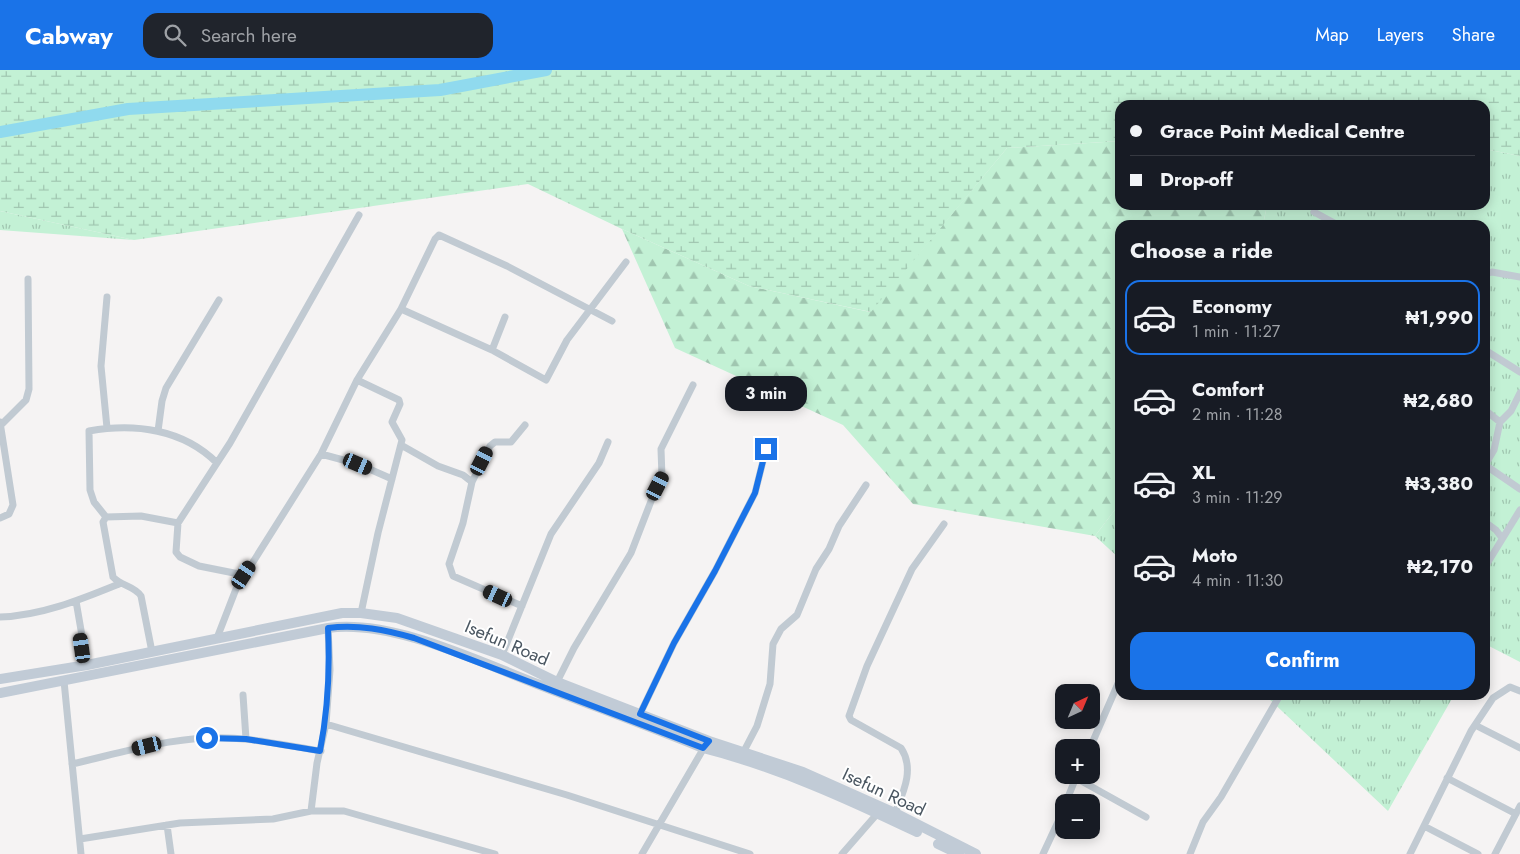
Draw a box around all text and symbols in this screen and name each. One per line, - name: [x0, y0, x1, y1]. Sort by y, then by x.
- search box: [143, 13, 493, 58]
- text: Cabway: [25, 18, 113, 53]
- icon: search: [161, 21, 189, 49]
- text: Search here: [201, 22, 297, 49]
- text: Map: [1315, 22, 1349, 48]
- text: Layers: [1377, 22, 1424, 48]
- text: Share: [1452, 22, 1495, 48]
- text: Grace Point Medical Centre: [1160, 118, 1405, 145]
- text: Drop-off: [1160, 166, 1233, 193]
- text: Choose a ride: [1130, 234, 1273, 266]
- text: Economy: [1192, 293, 1272, 320]
- icon: car: [1132, 295, 1177, 340]
- text: ₦1,990: [1405, 304, 1473, 331]
- text: 1 min · 11:27: [1192, 320, 1280, 343]
- callout: 3 min: [725, 376, 807, 412]
- text: Comfort: [1192, 376, 1264, 403]
- icon: car: [1132, 378, 1177, 423]
- text: 3 min: [745, 382, 787, 405]
- text: ₦2,680: [1403, 387, 1473, 414]
- text: 2 min · 11:28: [1192, 403, 1282, 426]
- route end: [755, 438, 777, 460]
- car: [468, 444, 495, 478]
- car: [341, 451, 374, 477]
- text: XL: [1192, 459, 1215, 486]
- icon: car: [1132, 461, 1177, 506]
- car: [644, 469, 671, 503]
- text: ₦3,380: [1405, 470, 1473, 497]
- text: 3 min · 11:29: [1192, 486, 1283, 509]
- text: Moto: [1192, 542, 1237, 569]
- icon: car: [1132, 544, 1177, 589]
- text: ₦2,170: [1407, 553, 1473, 580]
- car: [229, 558, 258, 592]
- text: 4 min · 11:30: [1192, 569, 1283, 592]
- car: [481, 583, 514, 609]
- street label: Isefun Road: [461, 614, 553, 672]
- car: [72, 632, 91, 664]
- button: Confirm: [1130, 632, 1475, 690]
- north arrow: [1055, 684, 1100, 729]
- map controls: [1055, 684, 1100, 839]
- route start: [196, 727, 218, 749]
- car: [130, 735, 163, 757]
- button: +: [1055, 739, 1100, 784]
- street label: Isefun Road: [838, 761, 930, 823]
- button: −: [1055, 794, 1100, 839]

